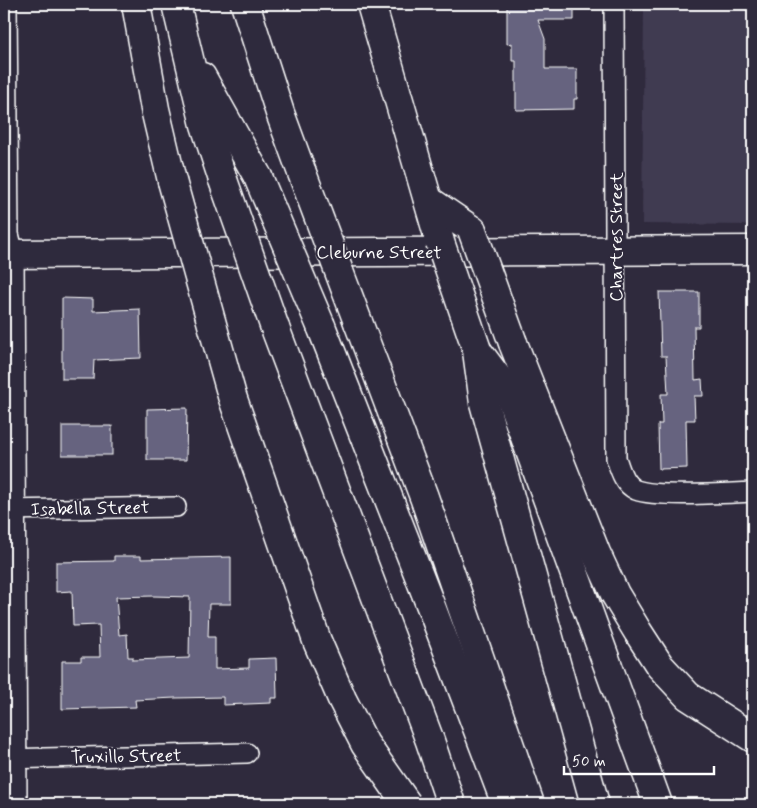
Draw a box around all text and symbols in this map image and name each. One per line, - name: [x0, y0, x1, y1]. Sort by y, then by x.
- street label: Chartres Street: [605, 172, 629, 302]
- street label: Cleburne Street: [316, 241, 442, 265]
- street label: Isabella Street: [31, 496, 150, 522]
- scale bar: [564, 743, 714, 775]
- street label: Truxillo Street: [70, 744, 182, 770]
- text: 50 m: [572, 752, 606, 772]

